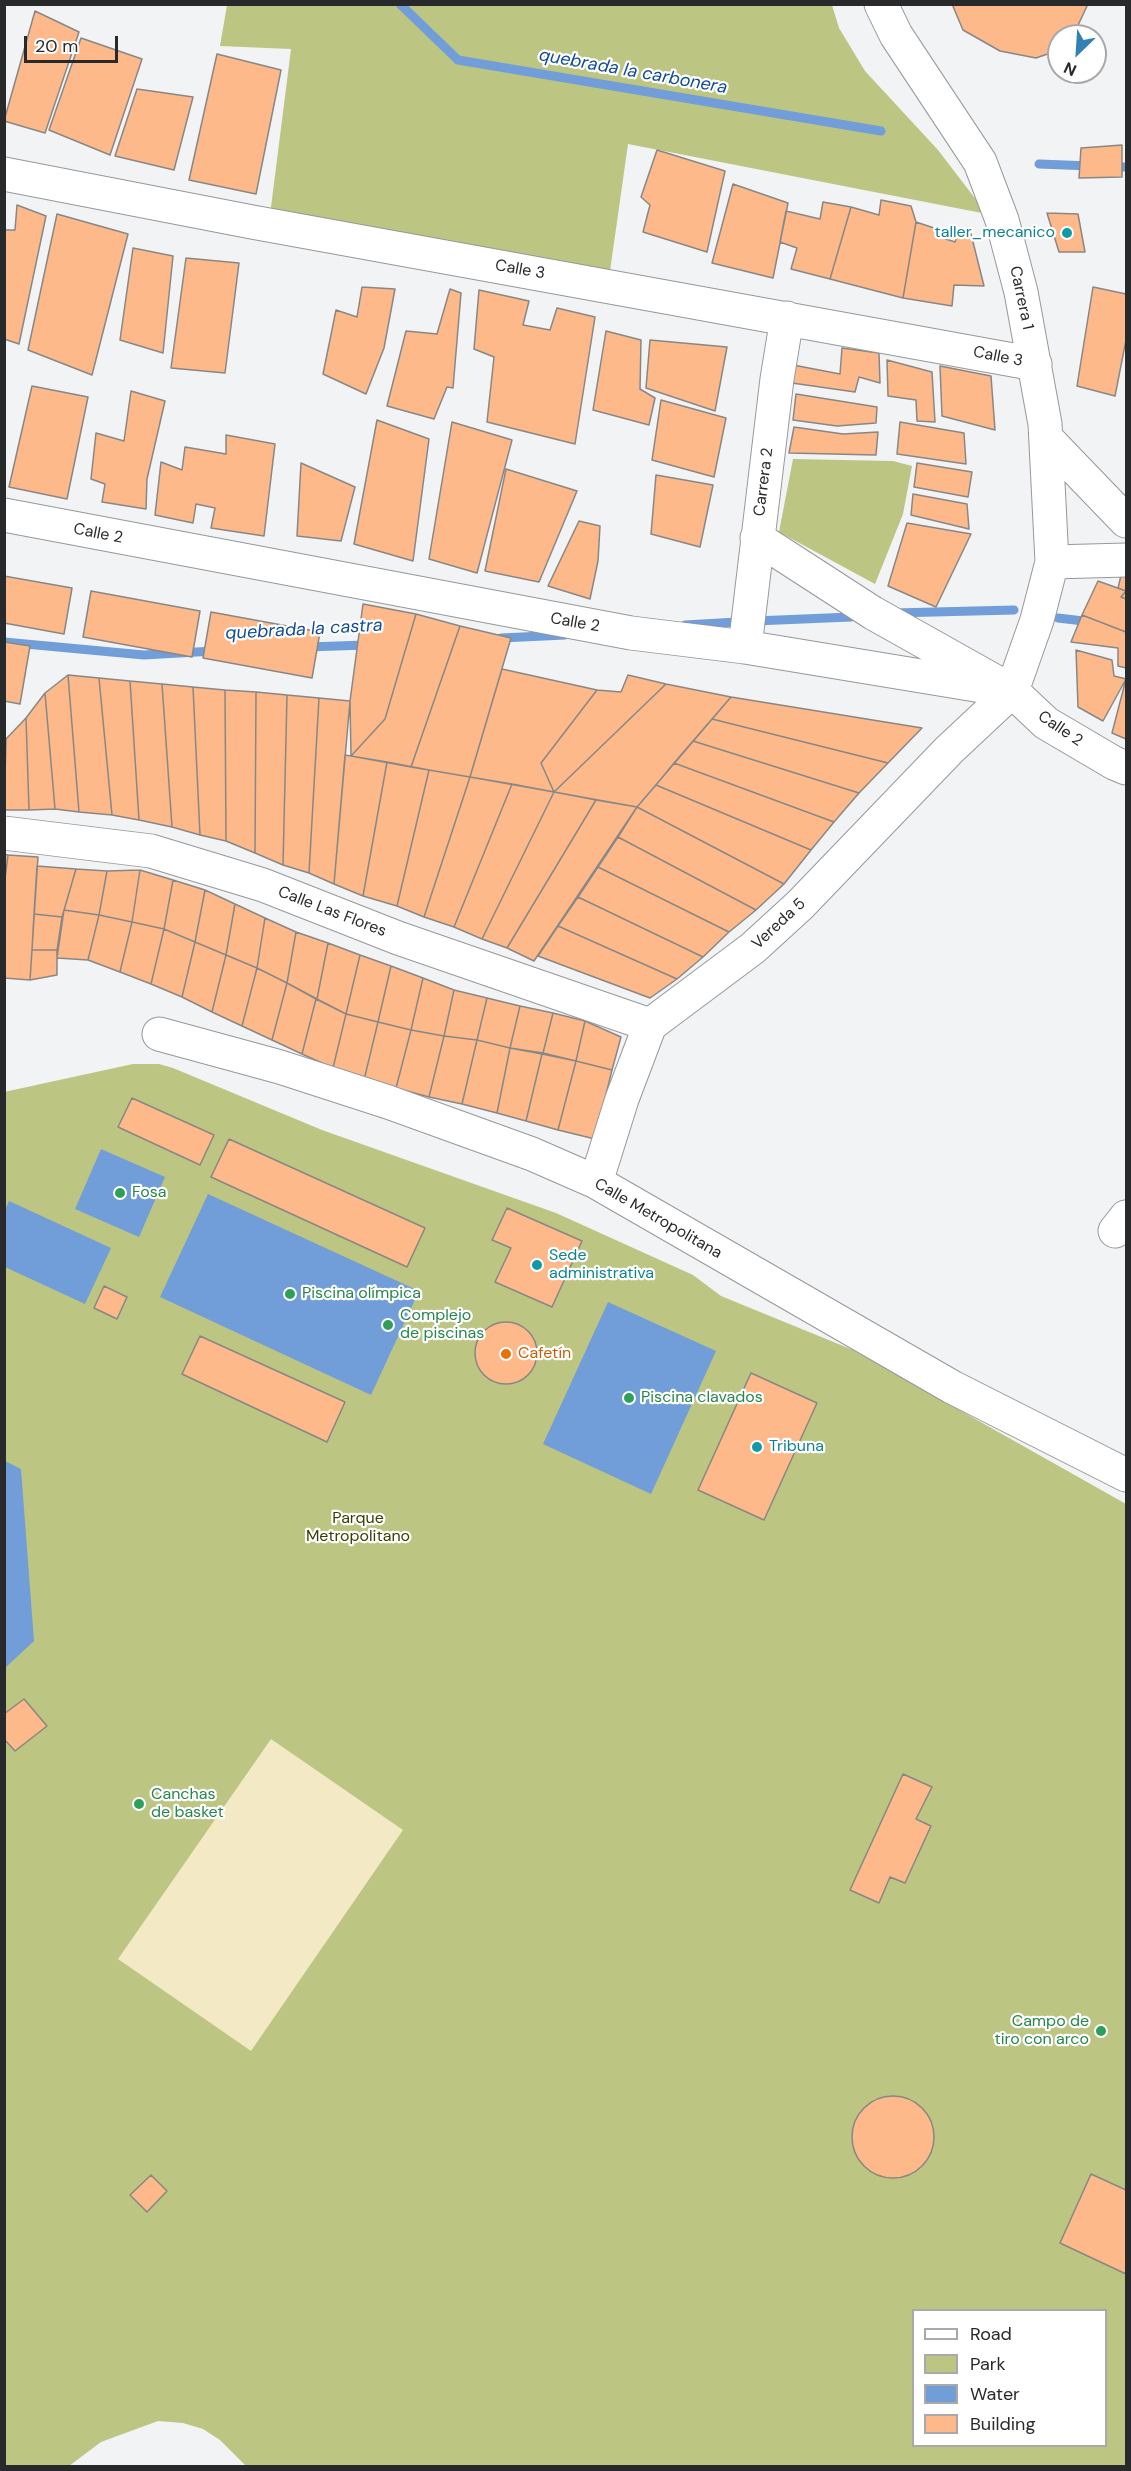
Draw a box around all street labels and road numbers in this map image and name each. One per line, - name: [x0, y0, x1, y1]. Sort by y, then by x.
- street label: Calle 3: [494, 256, 546, 284]
- street label: Carrera 1: [1005, 264, 1037, 332]
- street label: Calle 3: [972, 343, 1024, 371]
- street label: Carrera 2: [750, 447, 778, 517]
- street label: Calle 2: [72, 520, 124, 548]
- street label: Calle 2: [549, 609, 601, 637]
- street label: Calle 2: [1034, 707, 1086, 751]
- street label: Calle Las Flores: [275, 883, 389, 941]
- street label: Vereda 5: [748, 894, 810, 954]
- street label: Calle Metropolitana: [591, 1175, 725, 1263]

